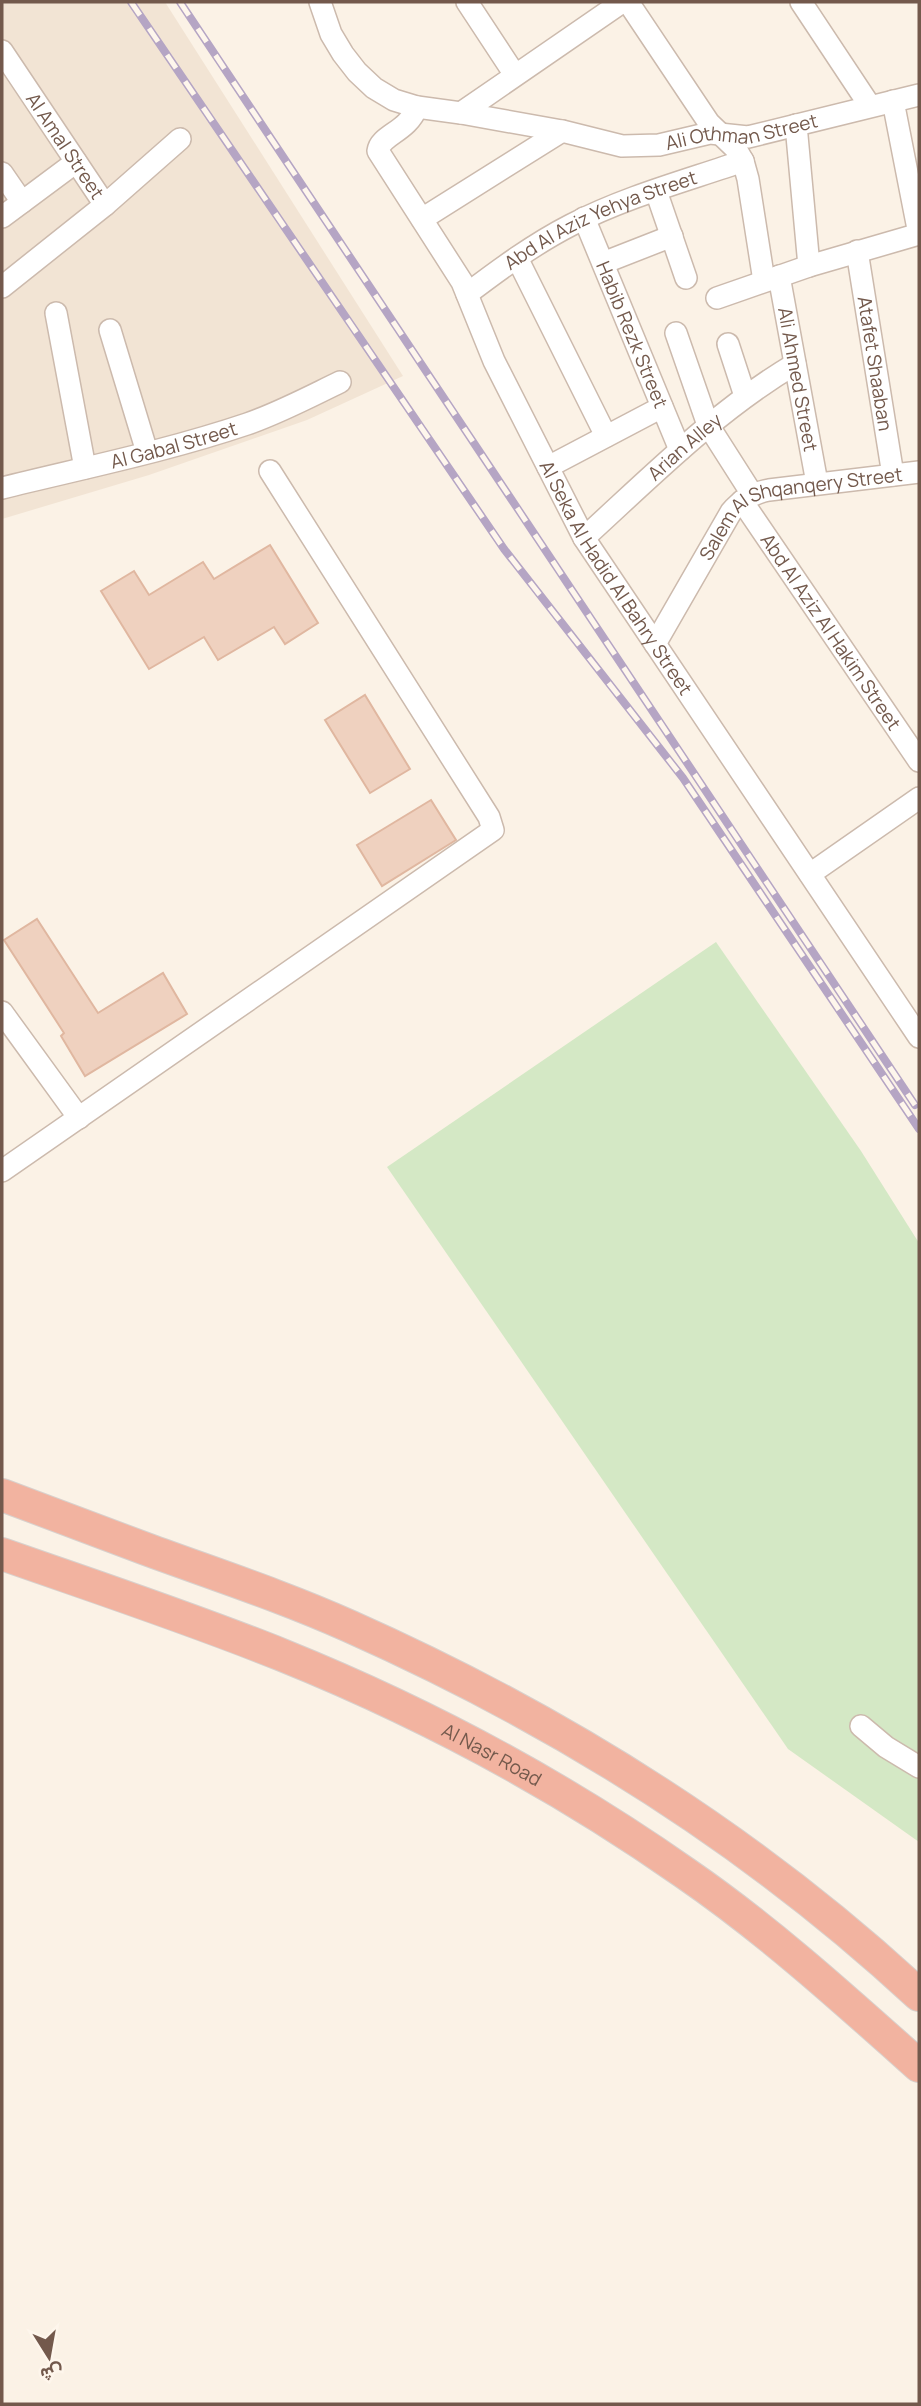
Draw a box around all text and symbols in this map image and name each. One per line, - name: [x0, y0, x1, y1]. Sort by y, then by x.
- street label: Al Amal Street: [20, 87, 110, 204]
- street label: Ali Othman Street: [663, 107, 820, 156]
- street label: Abd Al Aziz Yehya Street: [499, 164, 700, 276]
- street label: Habib Rezk Street: [590, 257, 674, 412]
- street label: Atafet Shaaban: [851, 294, 899, 433]
- street label: Ali Ahmed Street: [772, 305, 824, 454]
- street label: Arian Alley: [642, 407, 727, 486]
- street label: Al Gabal Street: [108, 415, 240, 475]
- street label: Al Seka Al Hadid Al Bahry Street: [534, 456, 699, 700]
- street label: Salem Al Shqanqery Street: [693, 461, 904, 565]
- street label: Abd Al Aziz Al Hakim Street: [755, 528, 907, 735]
- street label: Al Nasr Road: [438, 1717, 546, 1792]
- north arrow: [14, 2322, 84, 2392]
- text: ش: [38, 2359, 66, 2389]

